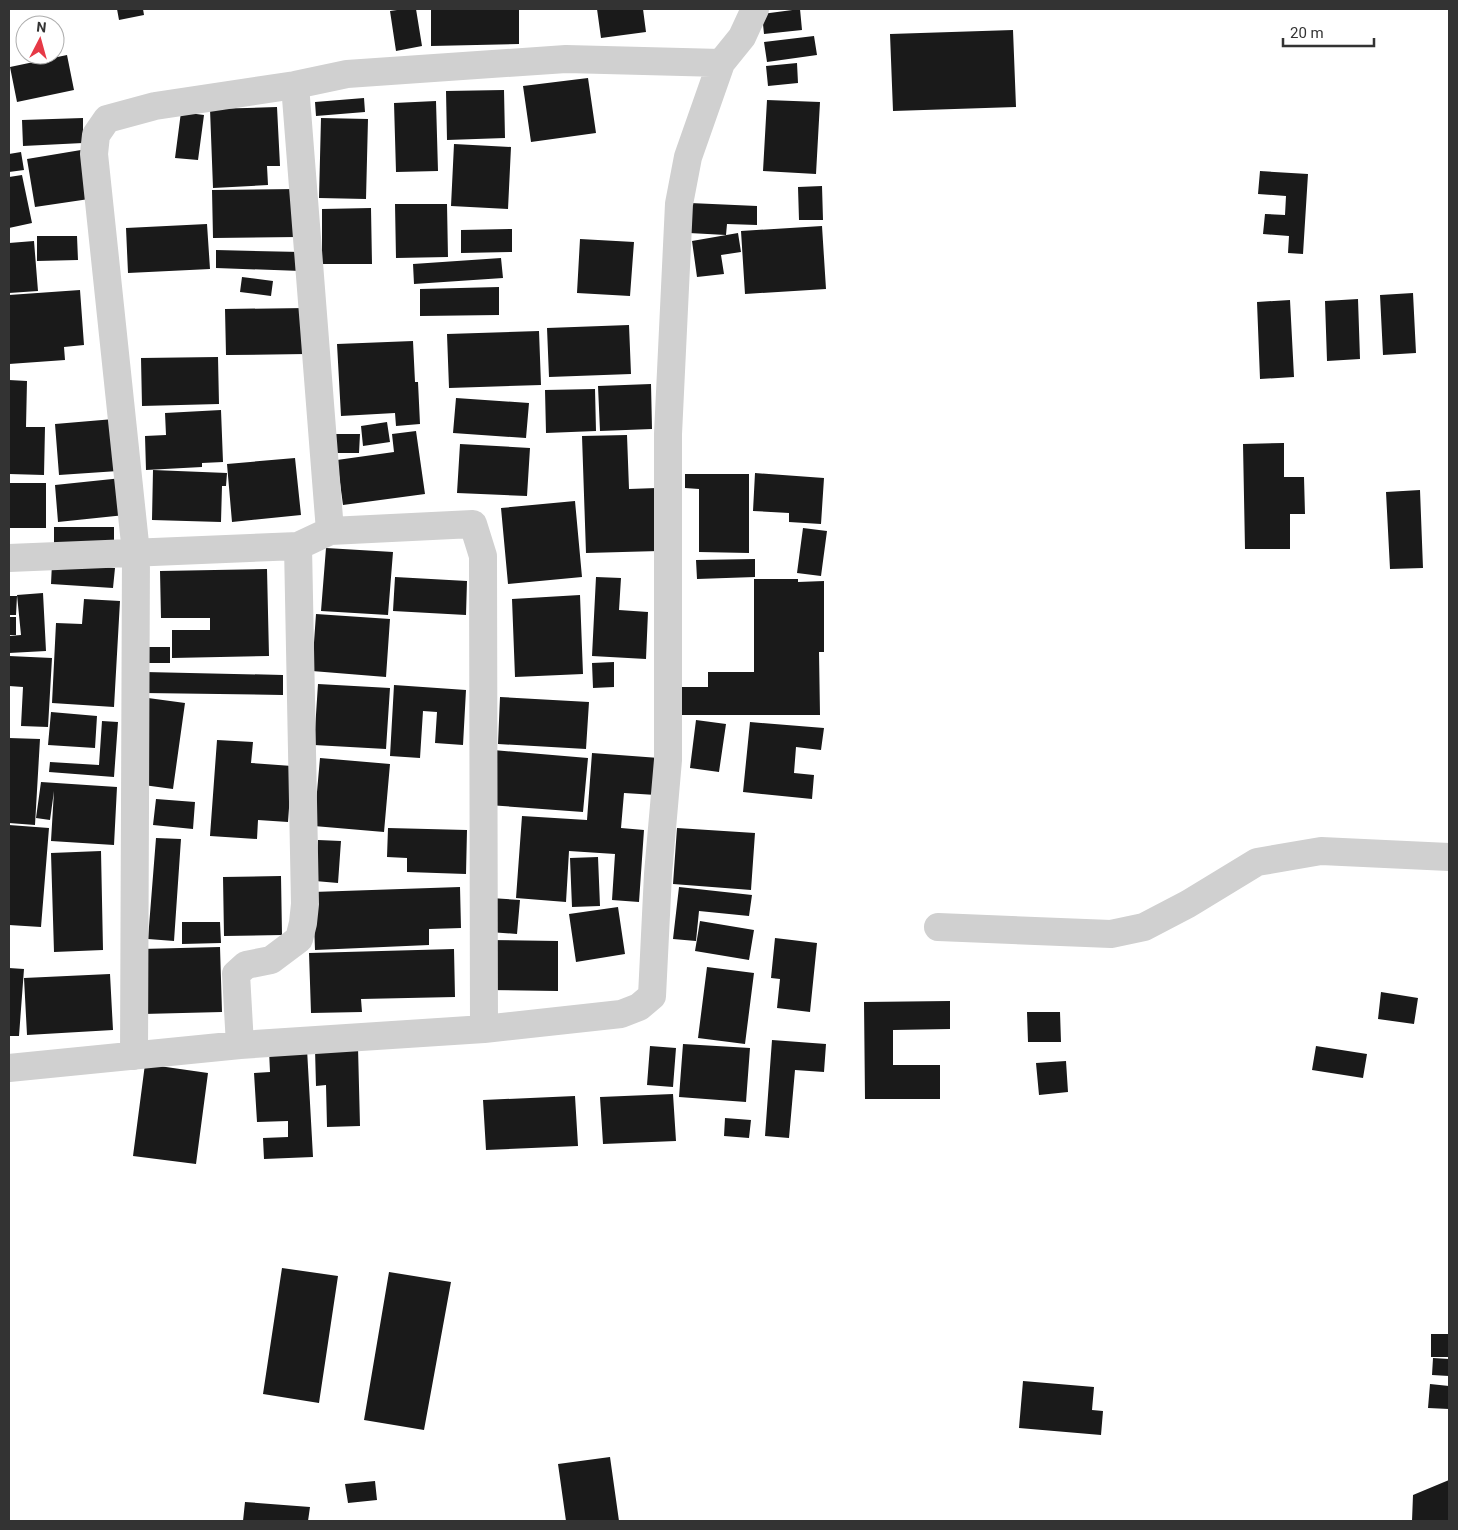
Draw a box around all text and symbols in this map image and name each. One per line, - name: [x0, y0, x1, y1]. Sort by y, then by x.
- north arrow: [15, 15, 65, 65]
- scale bar: [1283, 15, 1374, 47]
- text: N: [36, 19, 47, 36]
- text: 20 m: [1290, 24, 1324, 42]

